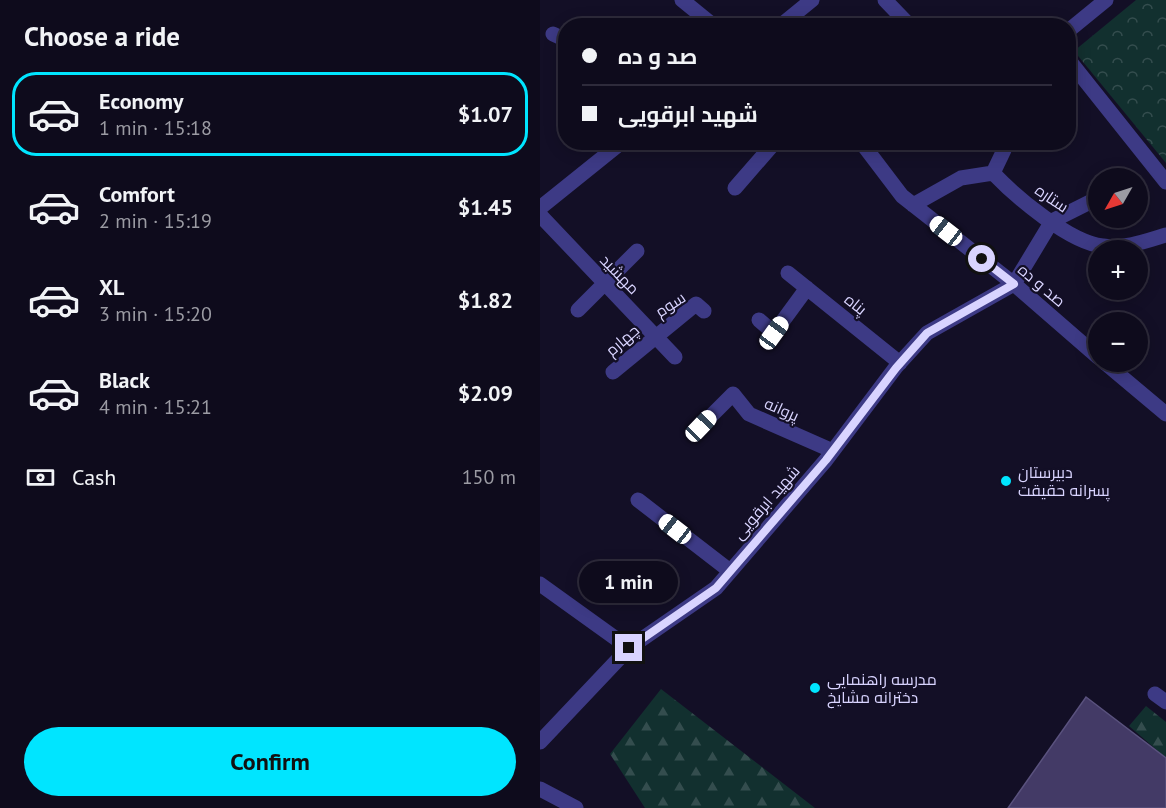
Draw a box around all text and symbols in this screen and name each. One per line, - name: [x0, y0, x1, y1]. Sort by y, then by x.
- text: Choose a ride: [24, 19, 180, 53]
- text: صد و ده: [618, 42, 697, 70]
- icon: car: [27, 87, 81, 141]
- text: Economy: [99, 87, 183, 115]
- text: $1.07: [458, 100, 513, 128]
- text: شهید ابرقویی: [618, 100, 758, 128]
- text: 1 min · 15:18: [99, 115, 212, 141]
- north arrow: [1088, 168, 1148, 228]
- map controls: [1088, 168, 1148, 372]
- icon: car: [27, 180, 81, 234]
- text: Comfort: [99, 180, 175, 208]
- street label: ستاره: [1031, 180, 1073, 216]
- text: $1.45: [458, 193, 513, 221]
- text: 2 min · 15:19: [99, 208, 212, 234]
- car: [926, 213, 966, 249]
- button: +: [1088, 240, 1148, 300]
- route start: [968, 245, 995, 272]
- street label: مهشید: [595, 250, 644, 299]
- street label: صد و ده: [1014, 259, 1070, 311]
- icon: car: [27, 273, 81, 327]
- text: XL: [99, 273, 124, 301]
- text: $1.82: [458, 286, 513, 314]
- street label: سوم: [651, 287, 690, 323]
- street label: پناه: [839, 289, 872, 321]
- text: 3 min · 15:20: [99, 301, 212, 327]
- button: −: [1088, 312, 1148, 372]
- car: [756, 313, 792, 353]
- street label: چهارم: [601, 320, 644, 362]
- icon: car: [27, 366, 81, 420]
- text: Black: [99, 366, 150, 394]
- text: $2.09: [458, 379, 513, 407]
- street label: پروانه: [761, 393, 803, 428]
- text: 4 min · 15:21: [99, 394, 212, 420]
- car: [682, 407, 720, 445]
- icon: cash: [24, 461, 57, 494]
- street label: شهید ابرقویی: [728, 461, 805, 544]
- place label: دبیرستان پسرانه حقیقت: [1018, 462, 1110, 502]
- text: Cash: [72, 463, 116, 491]
- text: 150 m: [462, 464, 516, 490]
- marker: دبیرستان پسرانه حقیقت: [999, 474, 1013, 488]
- car: [655, 511, 695, 547]
- callout: 1 min: [580, 561, 678, 603]
- text: 1 min: [604, 569, 653, 595]
- route end: [615, 634, 642, 661]
- place label: مدرسه راهنمایی دخترانه مشایخ: [827, 669, 937, 709]
- marker: مدرسه راهنمایی دخترانه مشایخ: [808, 681, 822, 695]
- button: Confirm: [24, 727, 516, 796]

